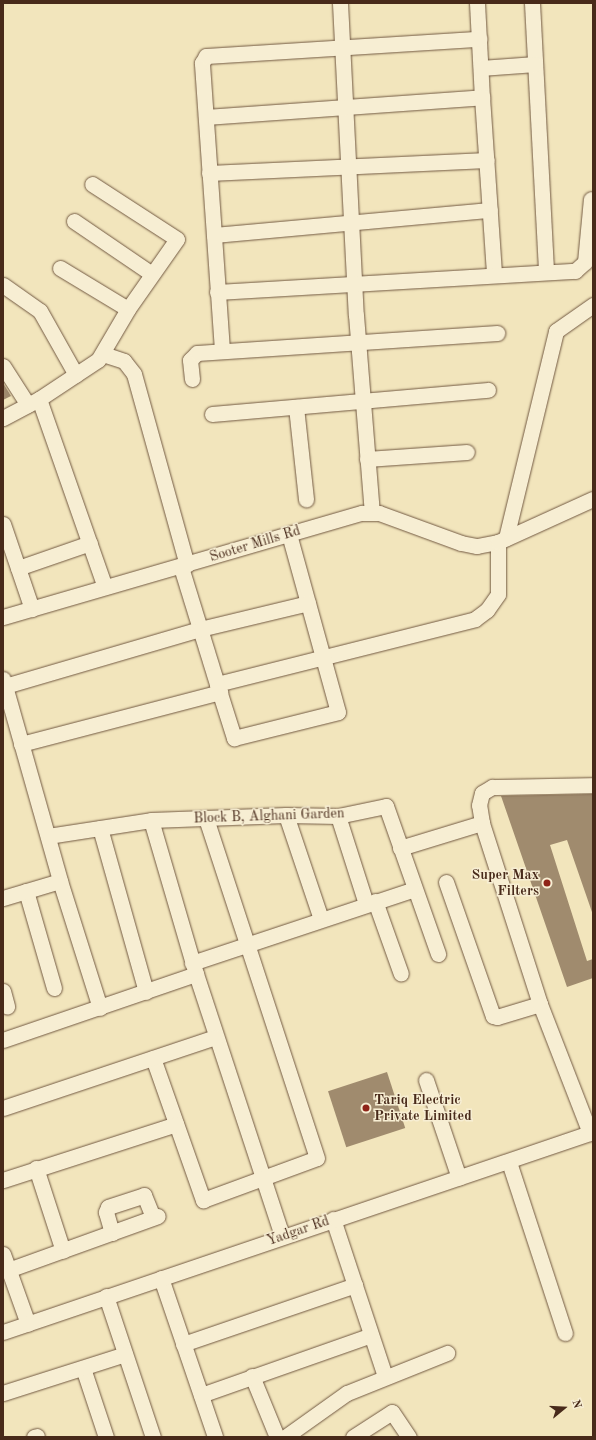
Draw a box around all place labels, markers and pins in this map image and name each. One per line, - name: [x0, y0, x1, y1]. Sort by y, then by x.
- place label: Super Max Filters: [472, 867, 539, 900]
- marker: Super Max Filters: [542, 878, 552, 888]
- place label: Tariq Electric Private Limited: [374, 1092, 472, 1124]
- marker: Tariq Electric Private Limited: [361, 1103, 371, 1113]

